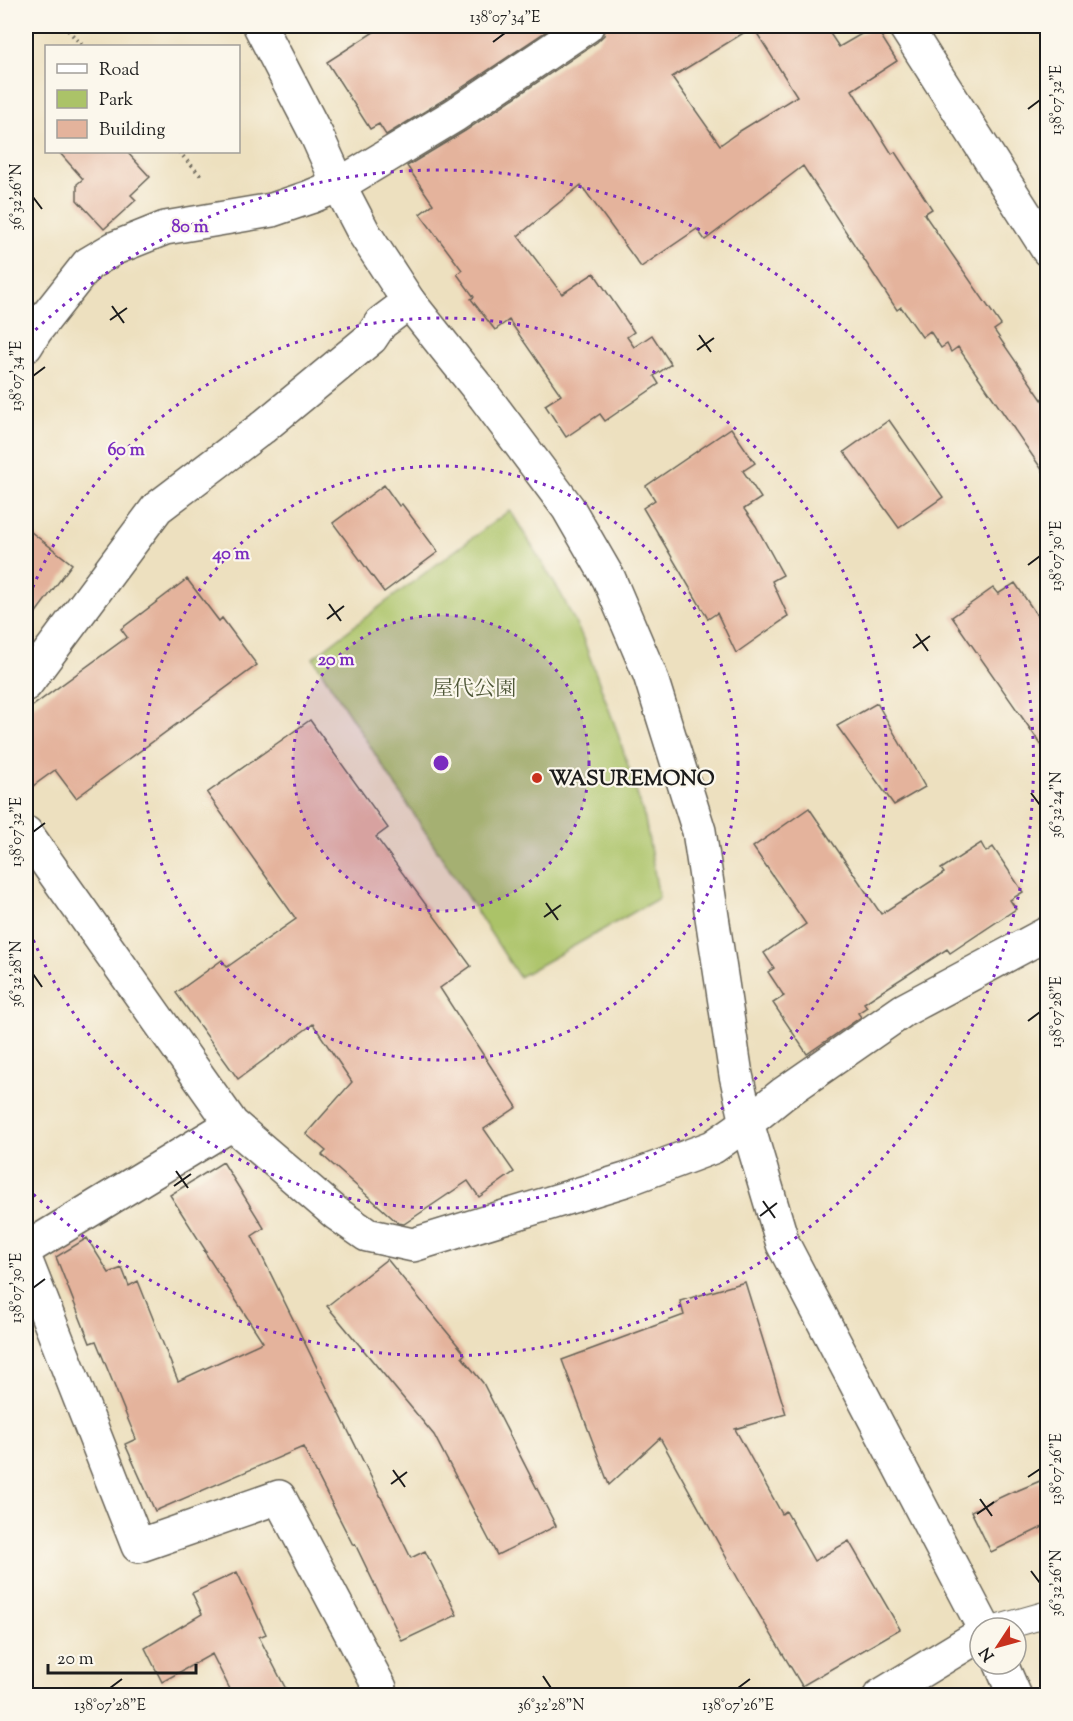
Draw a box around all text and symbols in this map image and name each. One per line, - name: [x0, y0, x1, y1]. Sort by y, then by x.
- text: 138°07'34"E: [470, 8, 540, 29]
- legend: [45, 45, 240, 153]
- text: Road: [99, 58, 139, 84]
- text: 138°07'32"E: [1047, 65, 1068, 135]
- text: Park: [99, 88, 134, 114]
- text: Building: [99, 118, 165, 144]
- text: 36°32'26"N: [7, 164, 28, 230]
- text: 80 m: [171, 215, 209, 241]
- text: 138°07'34"E: [7, 341, 28, 411]
- text: 60 m: [107, 438, 145, 464]
- text: 138°07'30"E: [1047, 521, 1068, 591]
- text: 40 m: [211, 542, 250, 568]
- text: 20 m: [318, 648, 354, 674]
- park label: 屋代公園: [432, 675, 516, 705]
- centre of rings: [431, 753, 451, 773]
- place label: WASUREMONO: [549, 765, 715, 795]
- marker: WASUREMONO: [530, 771, 544, 785]
- text: 36°32'24"N: [1047, 772, 1068, 838]
- text: 138°07'32"E: [7, 797, 28, 867]
- text: 36°32'28"N: [7, 941, 28, 1007]
- text: 138°07'28"E: [1047, 976, 1068, 1048]
- text: 138°07'30"E: [7, 1253, 28, 1323]
- text: 138°07'26"E: [1047, 1433, 1068, 1505]
- text: 36°32'26"N: [1047, 1550, 1068, 1616]
- north arrow: [968, 1616, 1028, 1676]
- scale bar: [48, 1637, 196, 1675]
- text: N: [975, 1641, 1001, 1665]
- text: 20 m: [57, 1647, 94, 1673]
- text: 138°07'28"E: [74, 1696, 146, 1717]
- text: 36°32'28"N: [518, 1696, 584, 1717]
- text: 138°07'26"E: [702, 1696, 774, 1717]

